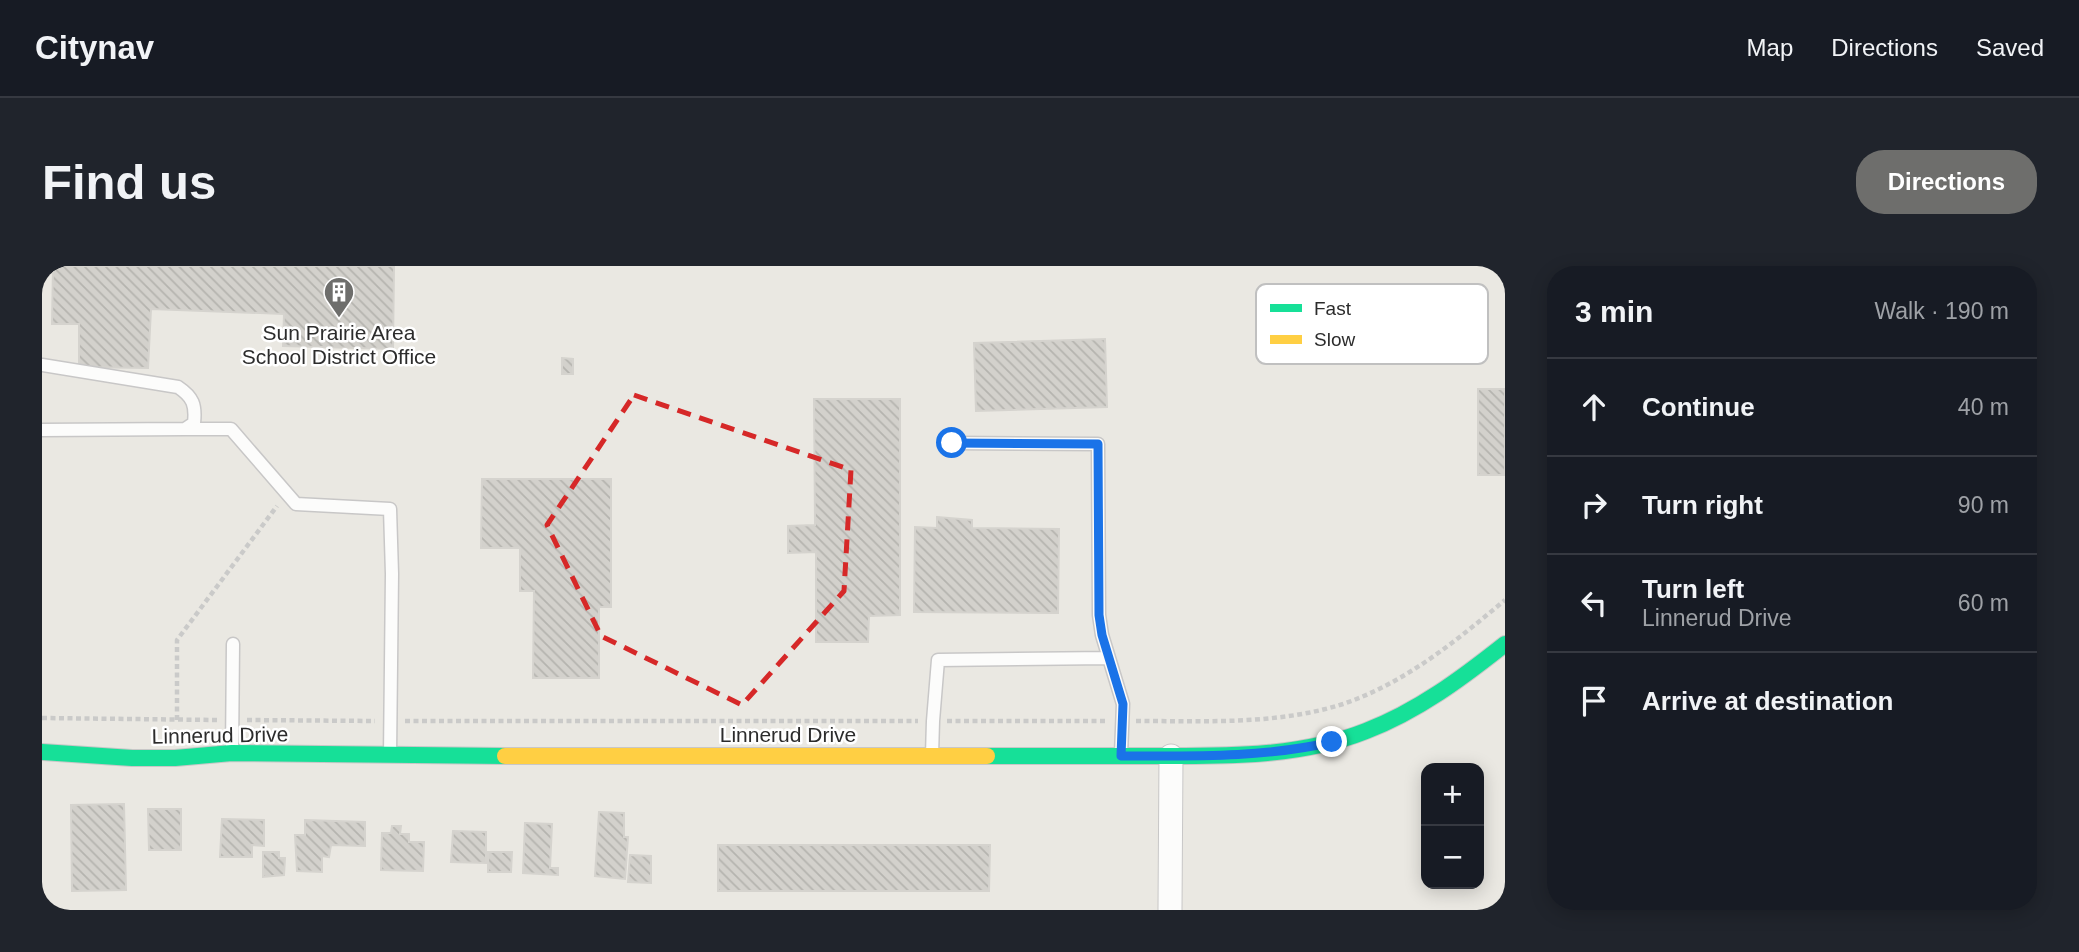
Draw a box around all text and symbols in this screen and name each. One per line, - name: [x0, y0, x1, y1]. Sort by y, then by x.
- text: Citynav: [35, 29, 154, 66]
- text: Map: [1747, 34, 1793, 61]
- text: Directions: [1831, 34, 1938, 61]
- text: Saved: [1976, 34, 2044, 61]
- button: Directions: [1856, 150, 2037, 214]
- text: Find us: [42, 155, 216, 209]
- building icon: Sun Prairie Area School District Office: [322, 275, 356, 319]
- legend: [1256, 284, 1488, 364]
- text: 3 min: [1575, 295, 1653, 328]
- text: Fast: [1314, 298, 1352, 319]
- text: Walk · 190 m: [1874, 298, 2009, 324]
- place label: Sun Prairie Area School District Office: [242, 321, 436, 368]
- text: Slow: [1314, 329, 1355, 350]
- icon: ahead: [1575, 388, 1613, 426]
- text: Continue: [1642, 392, 1755, 422]
- text: 40 m: [1958, 394, 2009, 420]
- route start: [936, 427, 967, 458]
- icon: right: [1575, 486, 1613, 524]
- text: Turn right: [1642, 490, 1763, 520]
- text: 90 m: [1958, 492, 2009, 518]
- text: Turn left: [1642, 574, 1744, 604]
- icon: left: [1575, 584, 1613, 622]
- text: 60 m: [1958, 590, 2009, 616]
- text: Linnerud Drive: [1642, 605, 1792, 631]
- icon: arrive: [1575, 682, 1613, 720]
- text: Arrive at destination: [1642, 686, 1893, 716]
- street label: Linnerud Drive: [152, 722, 288, 748]
- street label: Linnerud Drive: [720, 723, 856, 746]
- route end: [1316, 726, 1347, 757]
- map controls: [1421, 763, 1484, 889]
- button: +: [1421, 763, 1484, 826]
- button: −: [1421, 826, 1484, 889]

